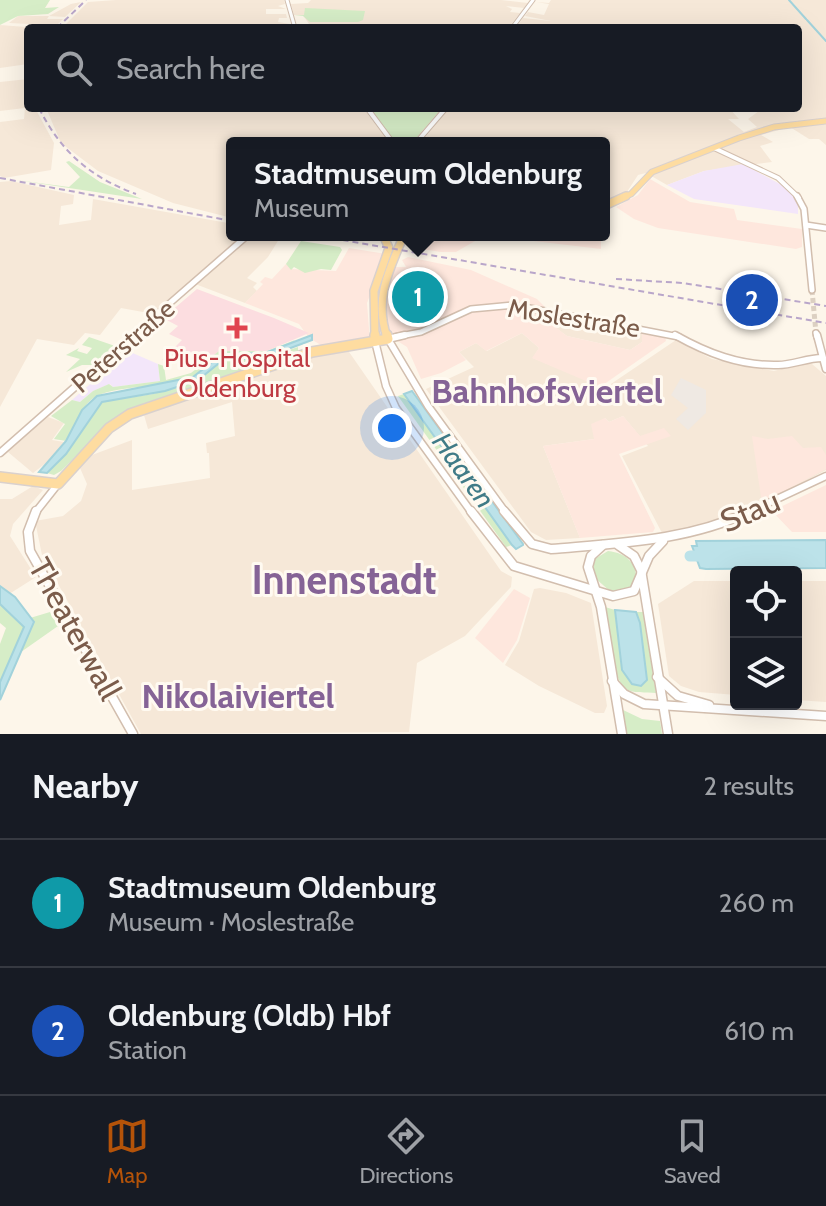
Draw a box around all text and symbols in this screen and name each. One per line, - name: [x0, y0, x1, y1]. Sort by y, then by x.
- search box: [24, 24, 802, 112]
- icon: search: [52, 46, 96, 90]
- text: Search here: [116, 50, 265, 87]
- popup: [226, 137, 610, 241]
- text: Stadtmuseum Oldenburg: [254, 155, 582, 192]
- text: Museum: [254, 192, 349, 224]
- pin: 1: [392, 267, 444, 327]
- pin: 2: [726, 270, 778, 330]
- street label: Moslestraße: [506, 292, 642, 344]
- street label: Peterstraße: [65, 293, 181, 399]
- marker: Pius-Hospital Oldenburg: [226, 317, 248, 339]
- place label: Pius-Hospital Oldenburg: [164, 342, 310, 404]
- district label: Bahnhofsviertel: [431, 370, 663, 412]
- your location: [372, 408, 412, 448]
- water label: Haaren: [425, 426, 503, 514]
- street label: Stau: [714, 481, 786, 540]
- street label: Theaterwall: [20, 551, 131, 707]
- district label: Innenstadt: [252, 555, 436, 604]
- map controls: [730, 566, 802, 710]
- button: locate: [730, 566, 802, 638]
- button: layers: [730, 638, 802, 710]
- district label: Nikolaiviertel: [142, 675, 335, 717]
- text: Nearby: [32, 765, 139, 807]
- text: 2 results: [703, 770, 794, 802]
- text: Stadtmuseum Oldenburg: [108, 869, 436, 906]
- text: 1: [53, 887, 63, 919]
- text: 260 m: [719, 887, 794, 919]
- text: Museum · Moslestraße: [108, 906, 354, 938]
- text: Oldenburg (Oldb) Hbf: [108, 997, 391, 1034]
- text: 2: [51, 1015, 65, 1047]
- text: 610 m: [724, 1015, 794, 1047]
- text: Station: [108, 1034, 187, 1066]
- tab: Map: [105, 1114, 149, 1189]
- tab: Directions: [359, 1114, 453, 1189]
- tab: Saved: [664, 1114, 721, 1189]

